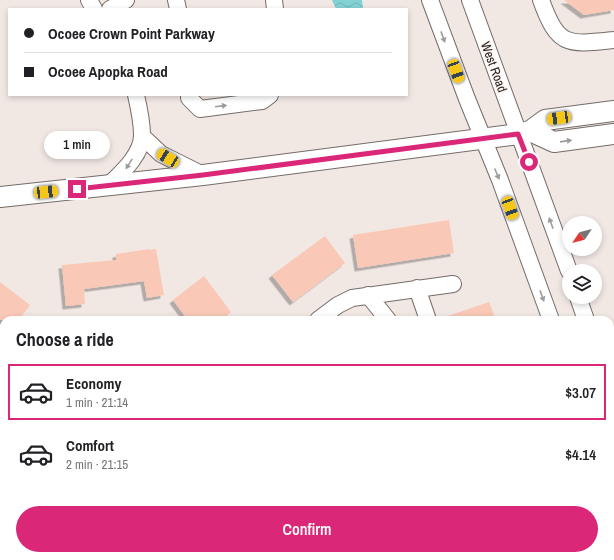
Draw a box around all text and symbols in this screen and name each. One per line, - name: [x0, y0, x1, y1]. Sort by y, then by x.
- text: Ocoee Crown Point Parkway: [48, 23, 215, 44]
- one-way arrow: [441, 31, 447, 43]
- street label: West Road: [477, 39, 511, 95]
- car: [446, 58, 466, 84]
- text: Ocoee Apopka Road: [48, 61, 168, 82]
- one-way arrow: [214, 103, 227, 109]
- car: [546, 110, 572, 126]
- callout: 1 min: [44, 131, 110, 159]
- text: 1 min: [63, 136, 91, 153]
- one-way arrow: [560, 137, 572, 144]
- car: [155, 147, 181, 169]
- route start: [520, 153, 538, 171]
- one-way arrow: [125, 158, 132, 170]
- one-way arrow: [495, 169, 501, 181]
- route end: [68, 180, 86, 198]
- car: [33, 185, 59, 199]
- car: [500, 195, 520, 221]
- one-way arrow: [548, 216, 554, 228]
- north arrow: [562, 216, 602, 256]
- map controls: [562, 216, 602, 304]
- button: layers: [562, 264, 602, 304]
- one-way arrow: [540, 291, 546, 303]
- text: Choose a ride: [16, 327, 114, 352]
- text: Economy: [66, 373, 121, 394]
- icon: car: [18, 374, 54, 410]
- text: $3.07: [565, 382, 596, 403]
- text: 1 min · 21:14: [66, 394, 128, 411]
- text: Comfort: [66, 435, 114, 456]
- icon: car: [18, 436, 54, 472]
- text: $4.14: [565, 444, 596, 465]
- text: 2 min · 21:15: [66, 456, 128, 473]
- button: Confirm: [16, 506, 598, 552]

